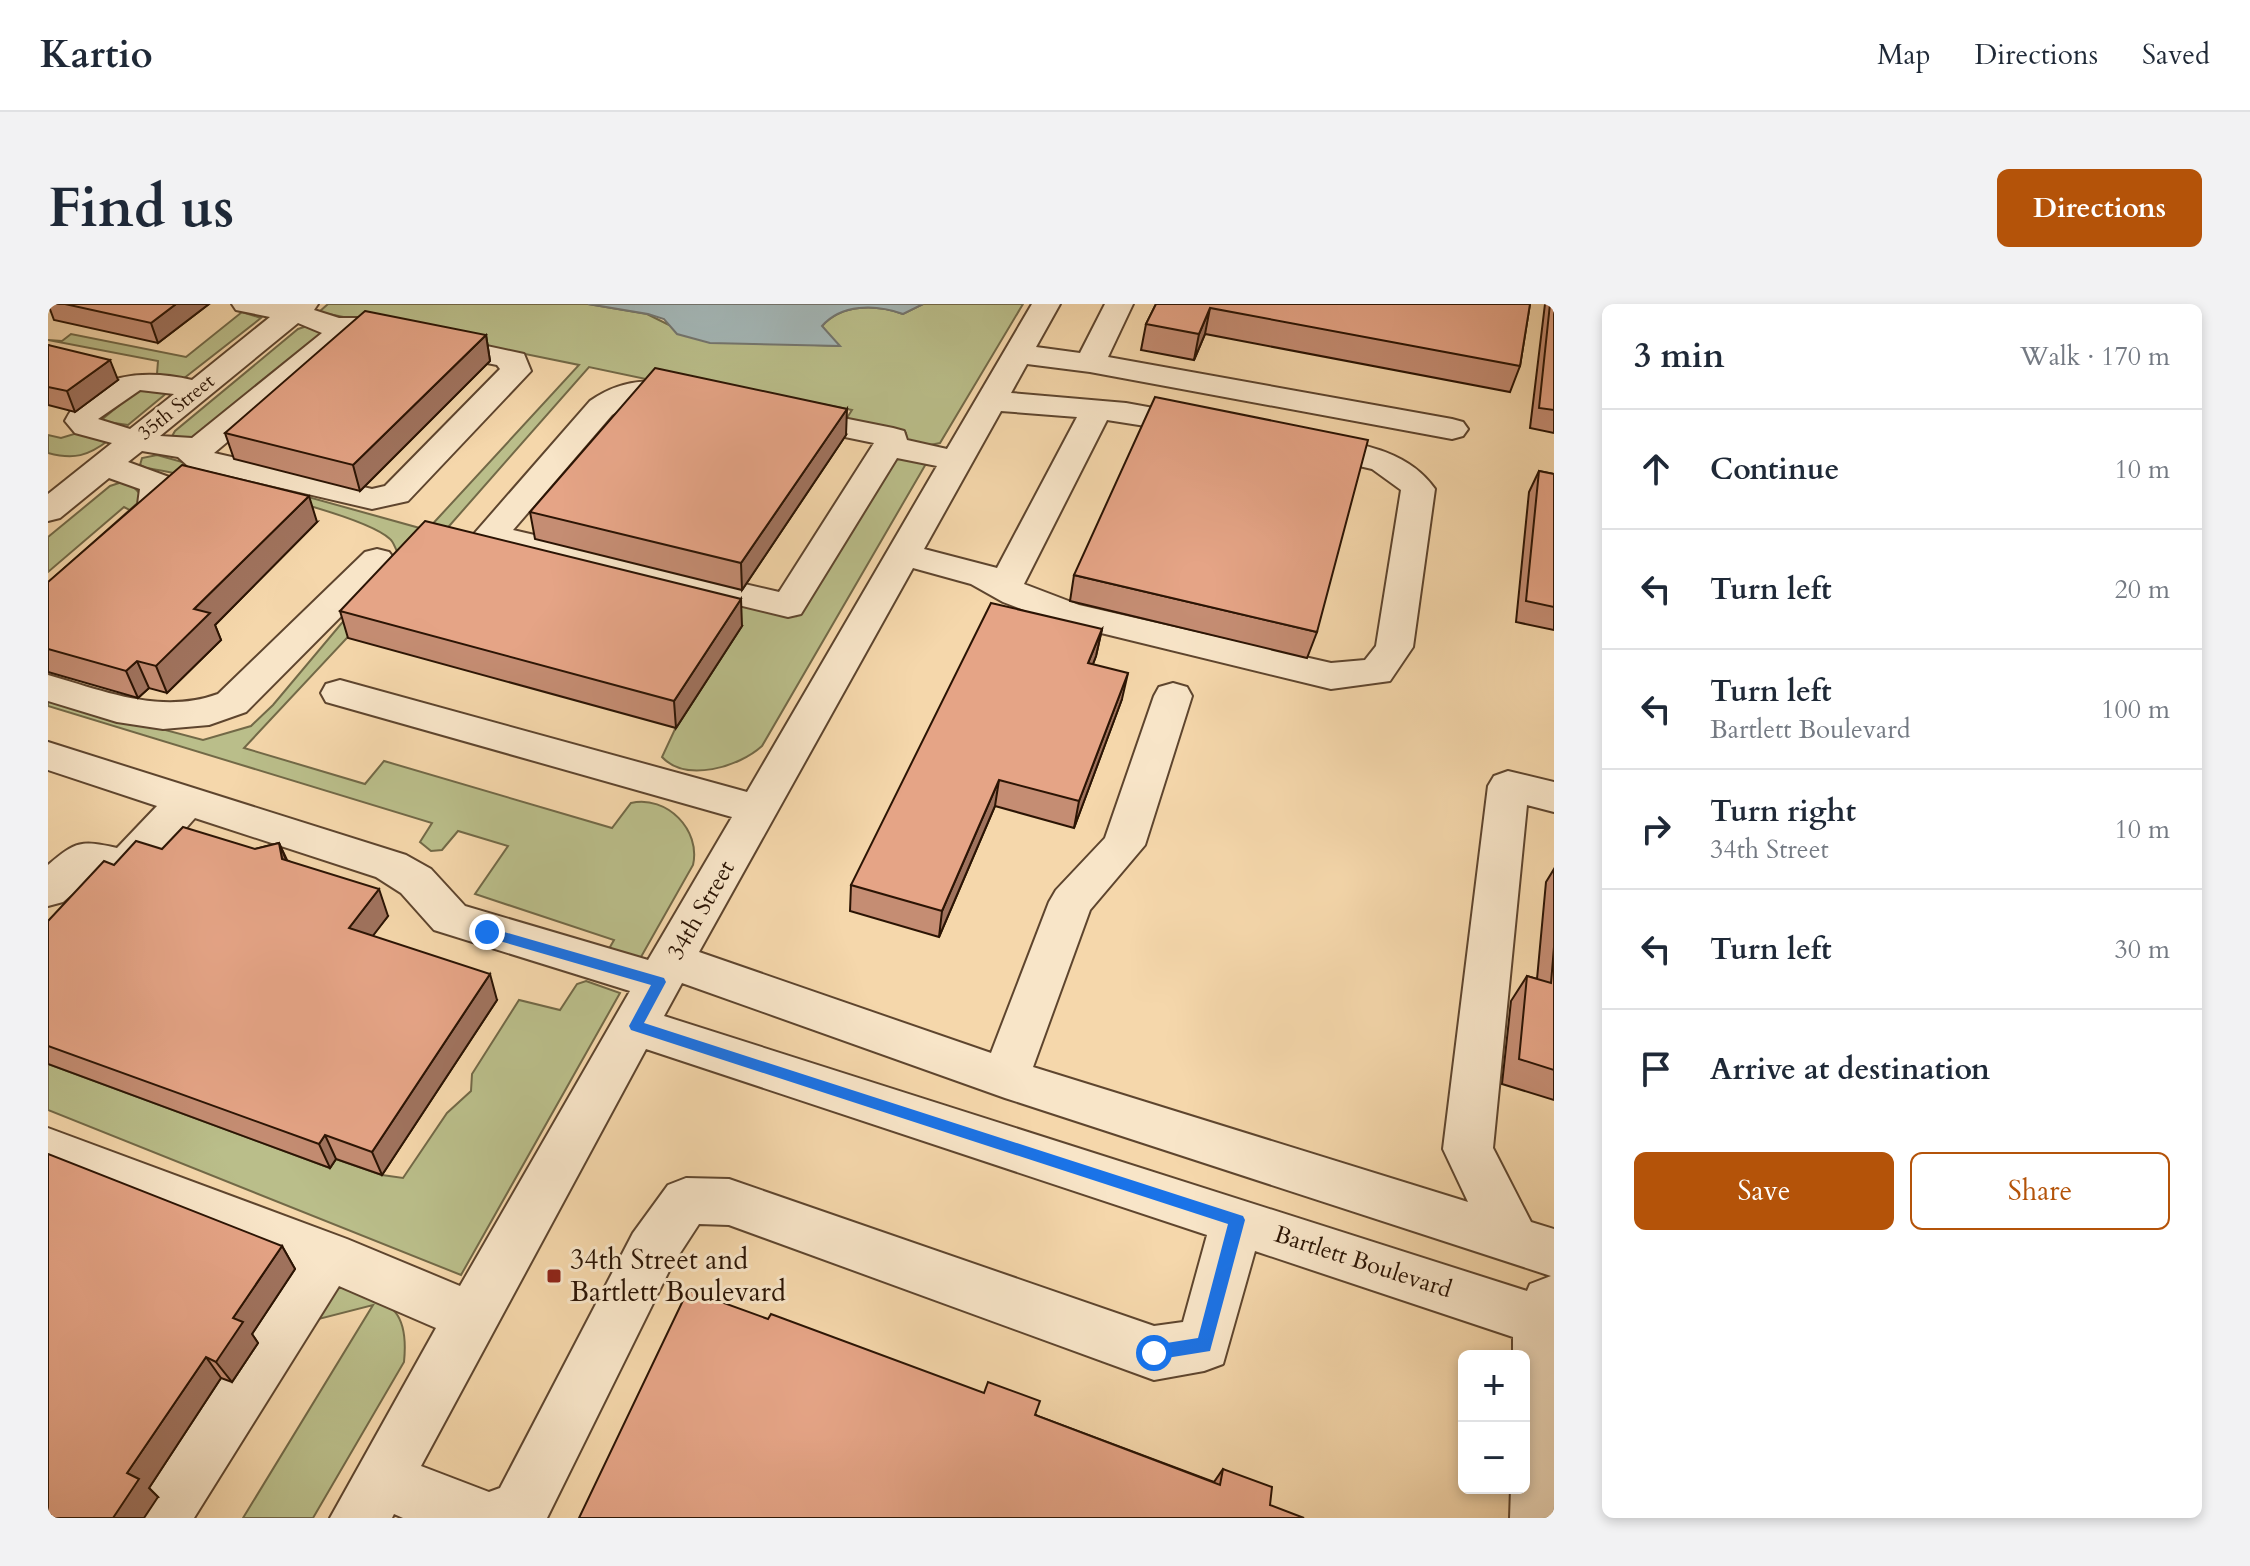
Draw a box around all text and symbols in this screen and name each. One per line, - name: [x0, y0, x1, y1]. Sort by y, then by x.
- text: Kartio: [40, 29, 153, 81]
- text: Map: [1877, 36, 1931, 74]
- text: Directions: [1975, 36, 2098, 74]
- text: Saved: [2142, 36, 2210, 74]
- button: Directions: [1997, 169, 2202, 247]
- text: Find us: [48, 171, 234, 246]
- text: 3 min: [1634, 333, 1725, 379]
- text: Walk · 170 m: [2020, 339, 2170, 374]
- street label: 35th Street: [132, 367, 220, 446]
- icon: ahead: [1634, 447, 1678, 491]
- text: Continue: [1710, 449, 1839, 490]
- text: 10 m: [2114, 452, 2170, 487]
- icon: left: [1634, 567, 1678, 611]
- text: Turn left: [1710, 569, 1832, 610]
- text: 20 m: [2114, 572, 2170, 607]
- text: Turn left: [1710, 671, 1832, 712]
- icon: left: [1634, 687, 1678, 731]
- text: 100 m: [2101, 692, 2170, 727]
- text: Bartlett Boulevard: [1710, 712, 1911, 747]
- text: Turn right: [1710, 791, 1856, 832]
- icon: right: [1634, 807, 1678, 851]
- text: 10 m: [2114, 812, 2170, 847]
- text: 34th Street: [1710, 832, 1829, 867]
- street label: 34th Street: [659, 854, 743, 966]
- route end: [469, 914, 505, 950]
- icon: left: [1634, 927, 1678, 971]
- text: Turn left: [1710, 929, 1832, 970]
- text: 30 m: [2114, 932, 2170, 967]
- icon: arrive: [1634, 1047, 1678, 1091]
- text: Arrive at destination: [1710, 1049, 1990, 1090]
- button: Save: [1634, 1152, 1894, 1230]
- button: Share: [1910, 1152, 2170, 1230]
- street label: Bartlett Boulevard: [1270, 1218, 1456, 1306]
- place label: 34th Street and Bartlett Boulevard: [570, 1241, 786, 1311]
- marker: 34th Street and Bartlett Boulevard: [545, 1267, 563, 1285]
- route start: [1136, 1335, 1172, 1371]
- map controls: [1458, 1350, 1530, 1494]
- button: +: [1458, 1350, 1530, 1422]
- button: −: [1458, 1422, 1530, 1494]

